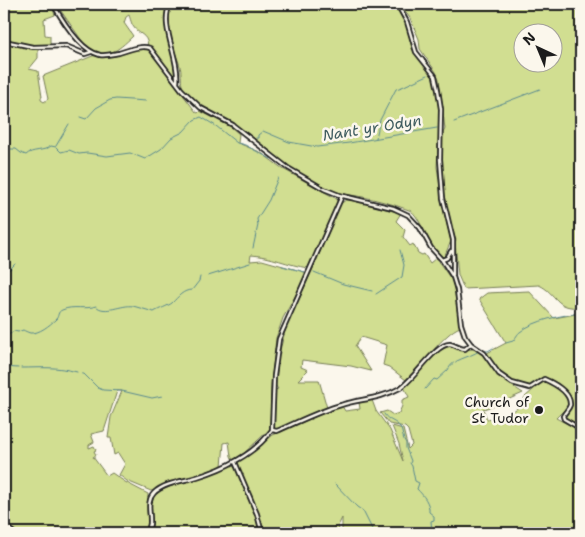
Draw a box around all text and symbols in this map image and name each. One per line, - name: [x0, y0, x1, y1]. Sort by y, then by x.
- north arrow: [512, 22, 562, 72]
- text: N: [519, 28, 539, 49]
- water label: Nant yr Odyn: [321, 110, 423, 146]
- place label: Church of St Tudor: [464, 393, 530, 427]
- marker: Church of St Tudor: [533, 404, 545, 416]

